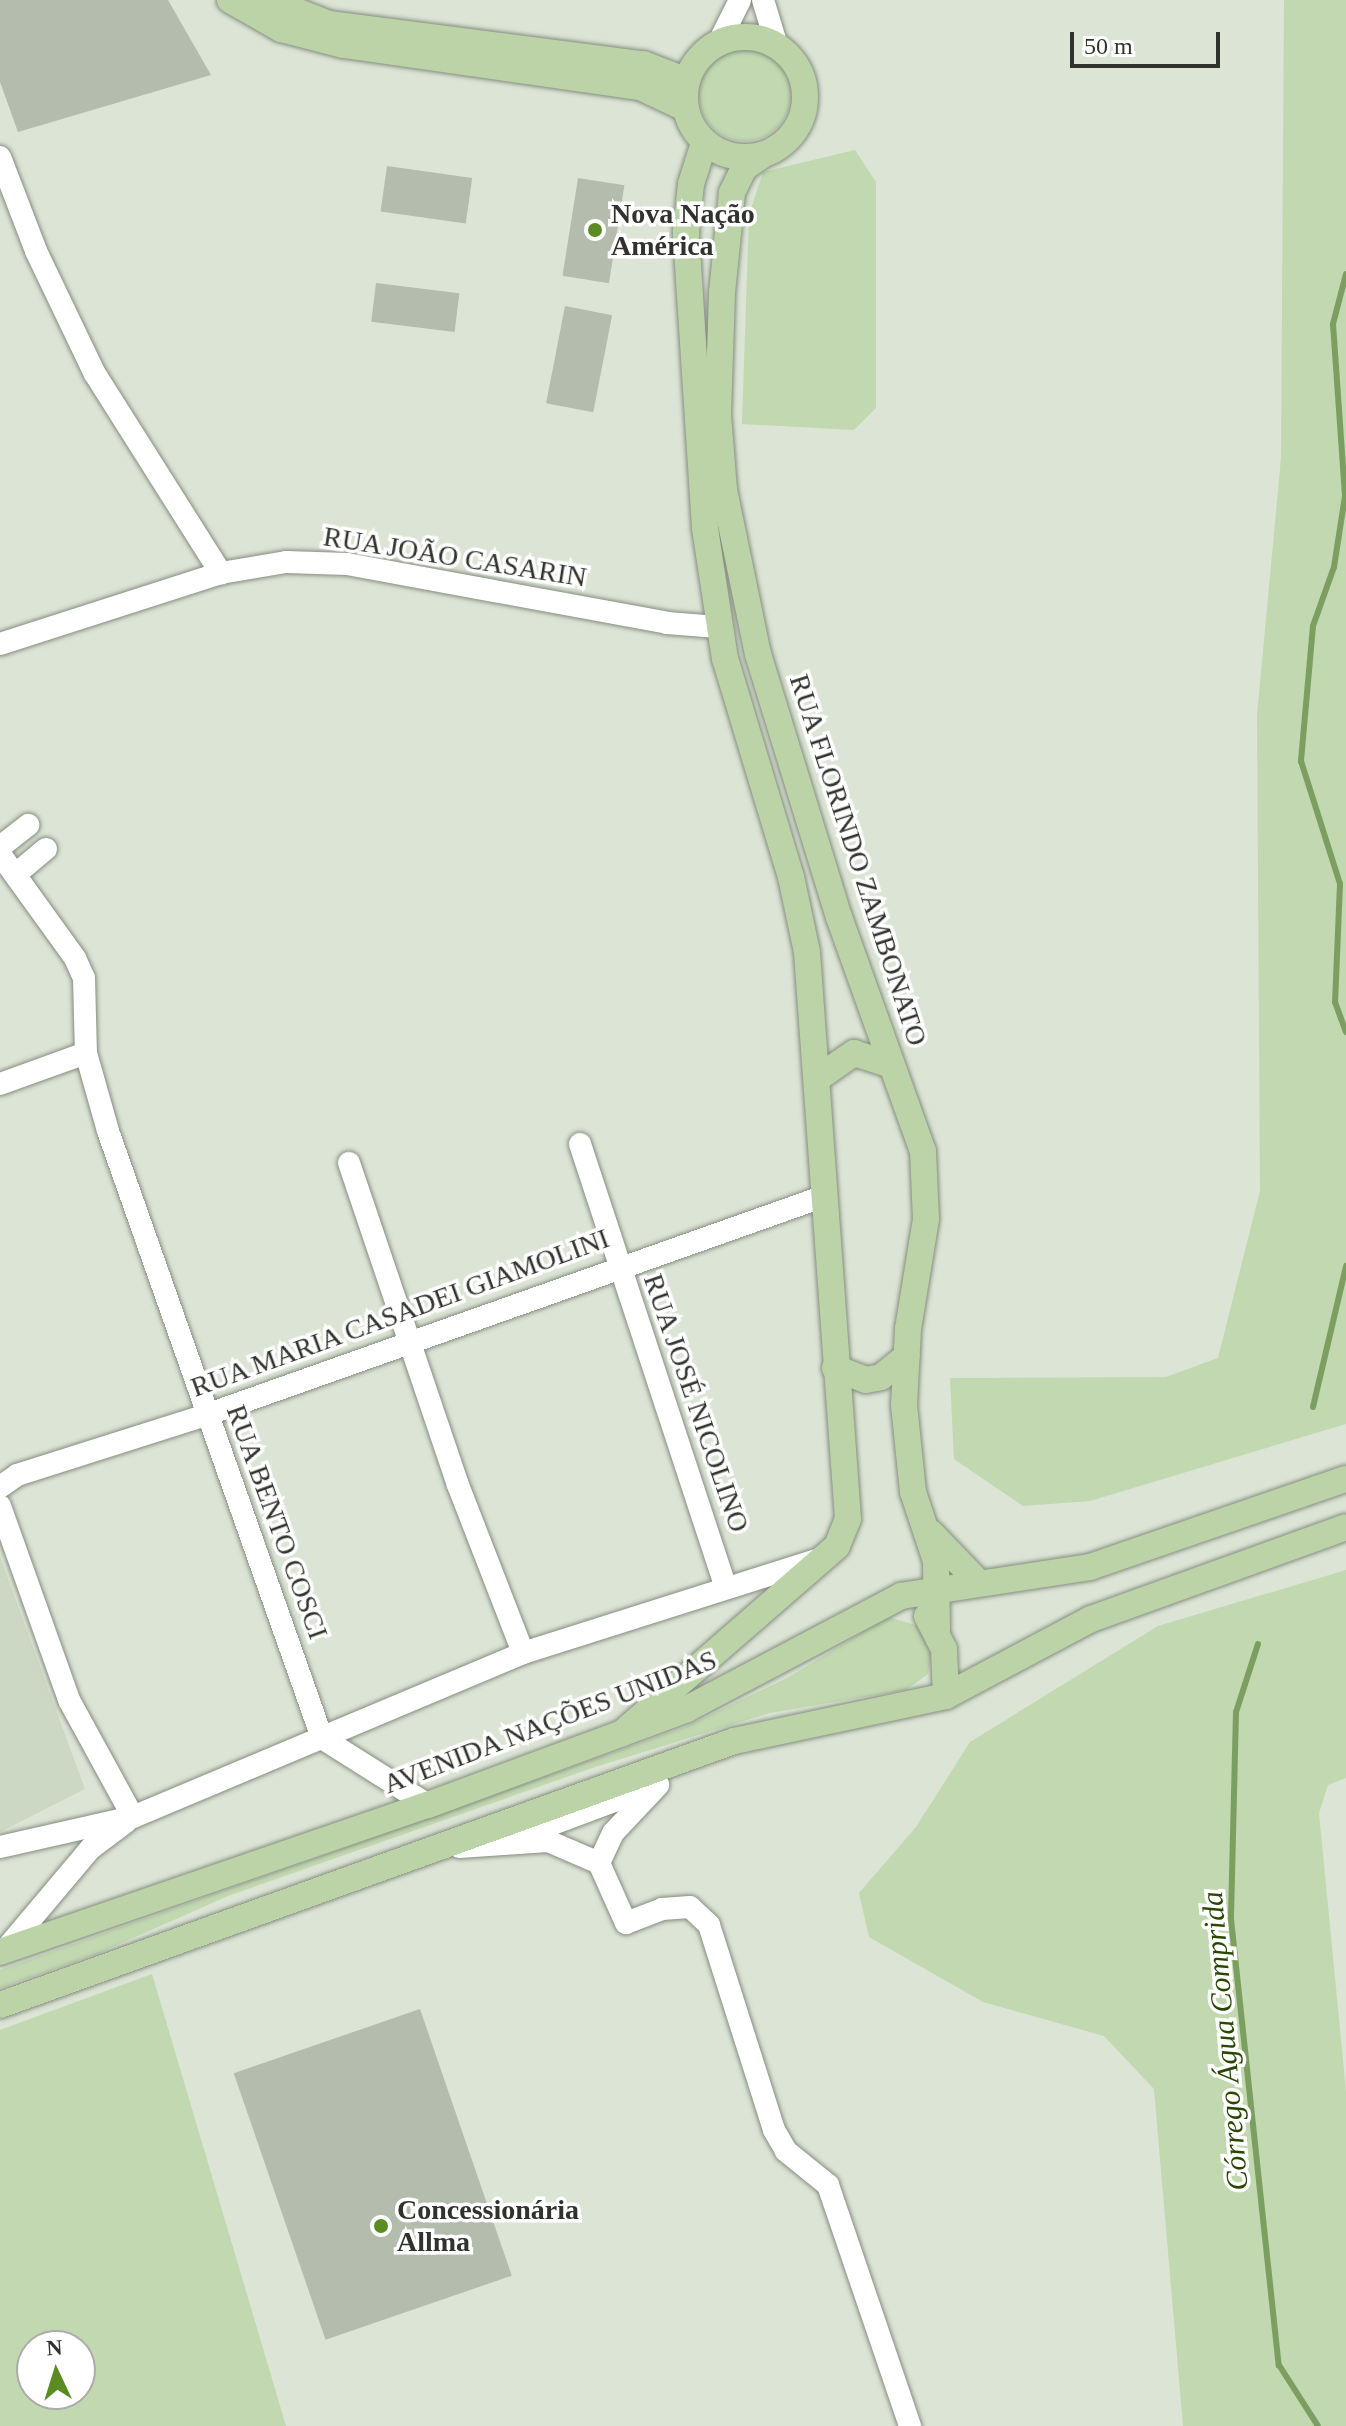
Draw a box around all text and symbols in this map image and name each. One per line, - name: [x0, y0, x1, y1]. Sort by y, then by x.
- scale bar: [1074, 16, 1224, 66]
- text: 50 m: [1084, 33, 1133, 59]
- place label: Nova Nação América: [611, 197, 755, 263]
- marker: Nova Nação América: [586, 221, 604, 239]
- street label: RUA JOÃO CASARIN: [320, 519, 590, 595]
- street label: RUA FLORINDO ZAMBONATO: [782, 669, 934, 1051]
- street label: RUA MARIA CASADEI GIAMOLINI: [185, 1221, 615, 1405]
- street label: RUA JOSÉ NICOLINO: [636, 1269, 756, 1537]
- street label: RUA BENTO COSCI: [219, 1400, 335, 1644]
- street label: AVENIDA NAÇÕES UNIDAS: [378, 1643, 722, 1801]
- water label: Córrego Água Comprida: [1194, 1890, 1256, 2192]
- place label: Concessionária Allma: [397, 2193, 579, 2259]
- marker: Concessionária Allma: [372, 2217, 390, 2235]
- north arrow: [16, 2330, 96, 2410]
- text: N: [46, 2335, 63, 2361]

